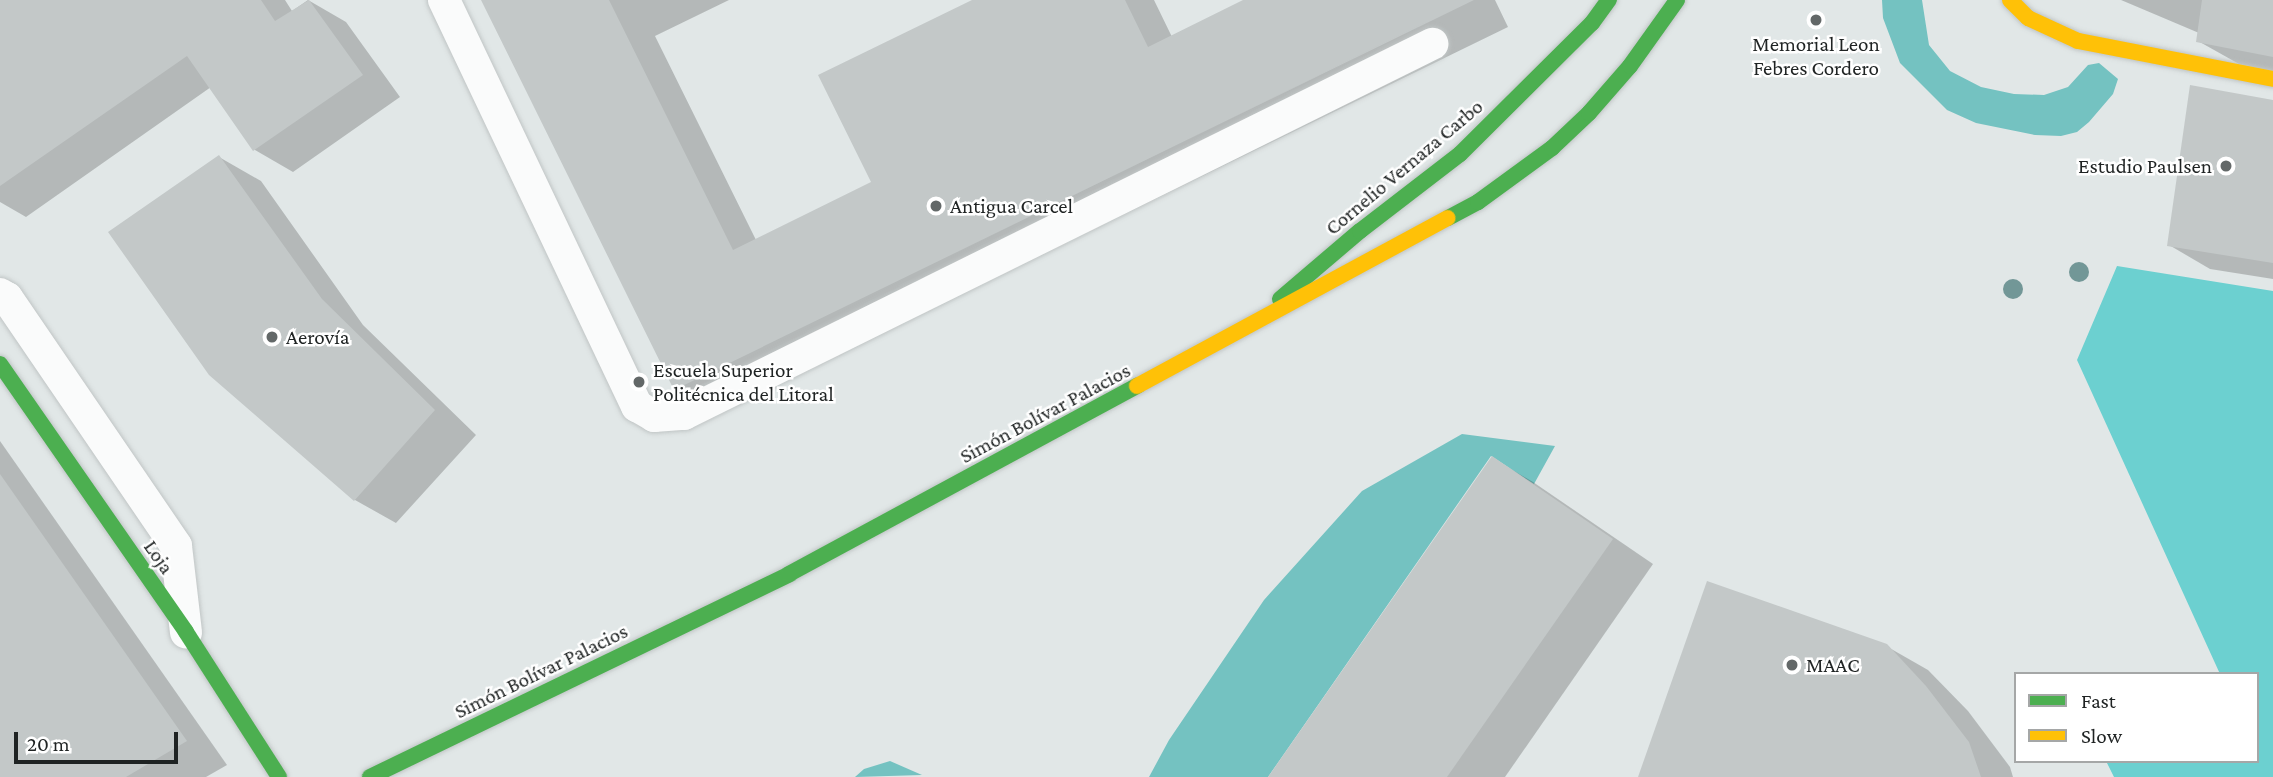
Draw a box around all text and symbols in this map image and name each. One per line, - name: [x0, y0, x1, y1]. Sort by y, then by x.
- marker: Memorial Leon Febres Cordero: [1808, 12, 1824, 28]
- place label: Memorial Leon Febres Cordero: [1752, 31, 1880, 81]
- street label: Cornelio Vernaza Carbo: [1320, 94, 1488, 240]
- place label: Estudio Paulsen: [2078, 153, 2212, 179]
- marker: Estudio Paulsen: [2218, 158, 2234, 174]
- place label: Antigua Carcel: [950, 193, 1073, 219]
- marker: Antigua Carcel: [928, 198, 944, 214]
- place label: Aerovía: [286, 324, 349, 350]
- marker: Aerovía: [264, 329, 280, 345]
- place label: Escuela Superior Politécnica del Litoral: [653, 357, 834, 407]
- street label: Simón Bolívar Palacios: [955, 357, 1135, 469]
- marker: Escuela Superior Politécnica del Litoral: [631, 374, 647, 390]
- street label: Loja: [138, 535, 180, 579]
- street label: Simón Bolívar Palacios: [450, 618, 632, 724]
- place label: MAAC: [1806, 652, 1860, 678]
- marker: MAAC: [1784, 657, 1800, 673]
- legend: [2014, 672, 2259, 763]
- text: Fast: [2081, 689, 2116, 713]
- scale bar: [18, 718, 182, 762]
- text: Slow: [2081, 724, 2122, 748]
- text: 20 m: [27, 732, 70, 756]

